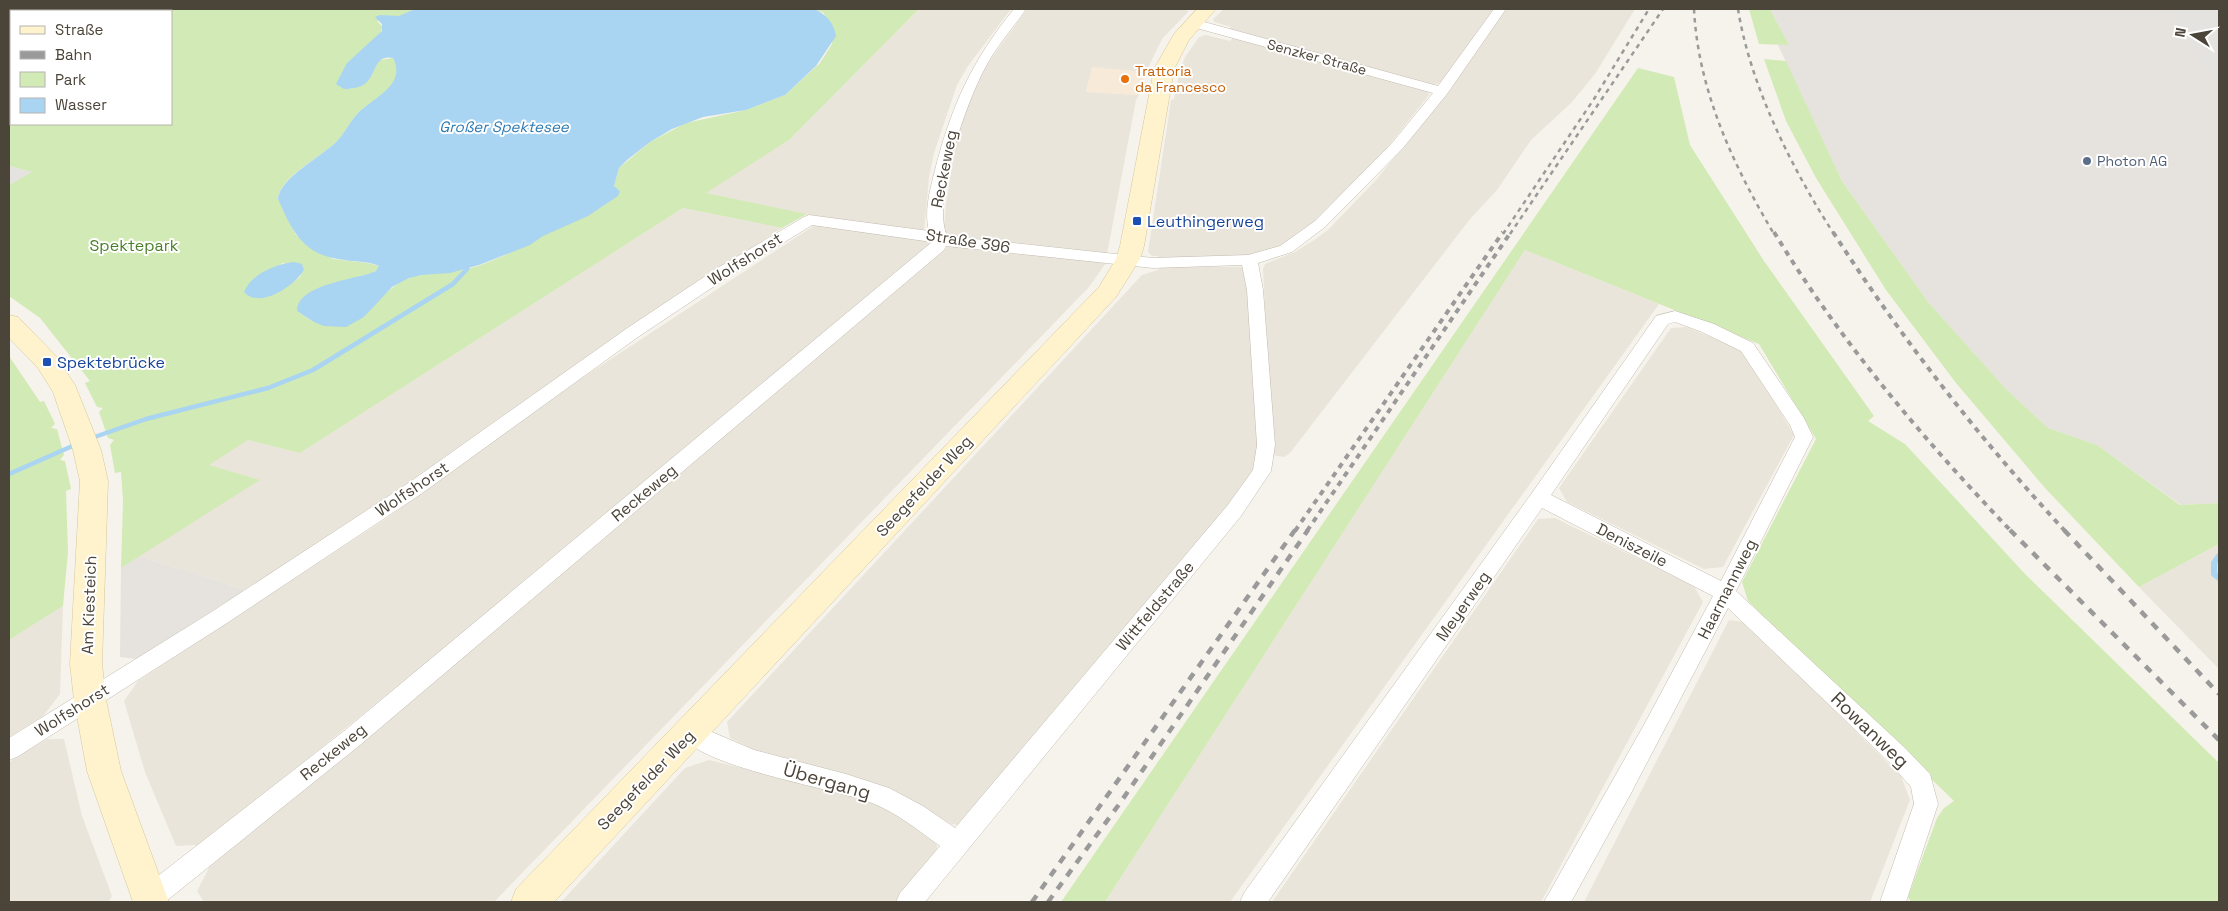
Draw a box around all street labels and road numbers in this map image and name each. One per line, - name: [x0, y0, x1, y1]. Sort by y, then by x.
- street label: Senzker Straße: [1265, 35, 1369, 79]
- street label: Reckeweg: [926, 128, 962, 210]
- street label: Straße 396: [924, 224, 1012, 258]
- street label: Wolfshorst: [704, 228, 786, 290]
- street label: Seegefelder Weg: [871, 431, 977, 541]
- street label: Wolfshorst: [371, 457, 453, 521]
- street label: Reckeweg: [607, 460, 681, 526]
- street label: Deniszeile: [1593, 518, 1671, 572]
- street label: Haarmannweg: [1693, 535, 1761, 643]
- street label: Am Kiesteich: [77, 555, 101, 655]
- street label: Wittfeldstraße: [1111, 557, 1199, 655]
- street label: Meyerweg: [1431, 567, 1495, 645]
- street label: Wolfshorst: [31, 679, 113, 741]
- street label: Rowanweg: [1826, 686, 1914, 774]
- street label: Reckeweg: [296, 719, 370, 785]
- street label: Seegefelder Weg: [593, 725, 699, 835]
- street label: Übergang: [780, 757, 874, 805]

